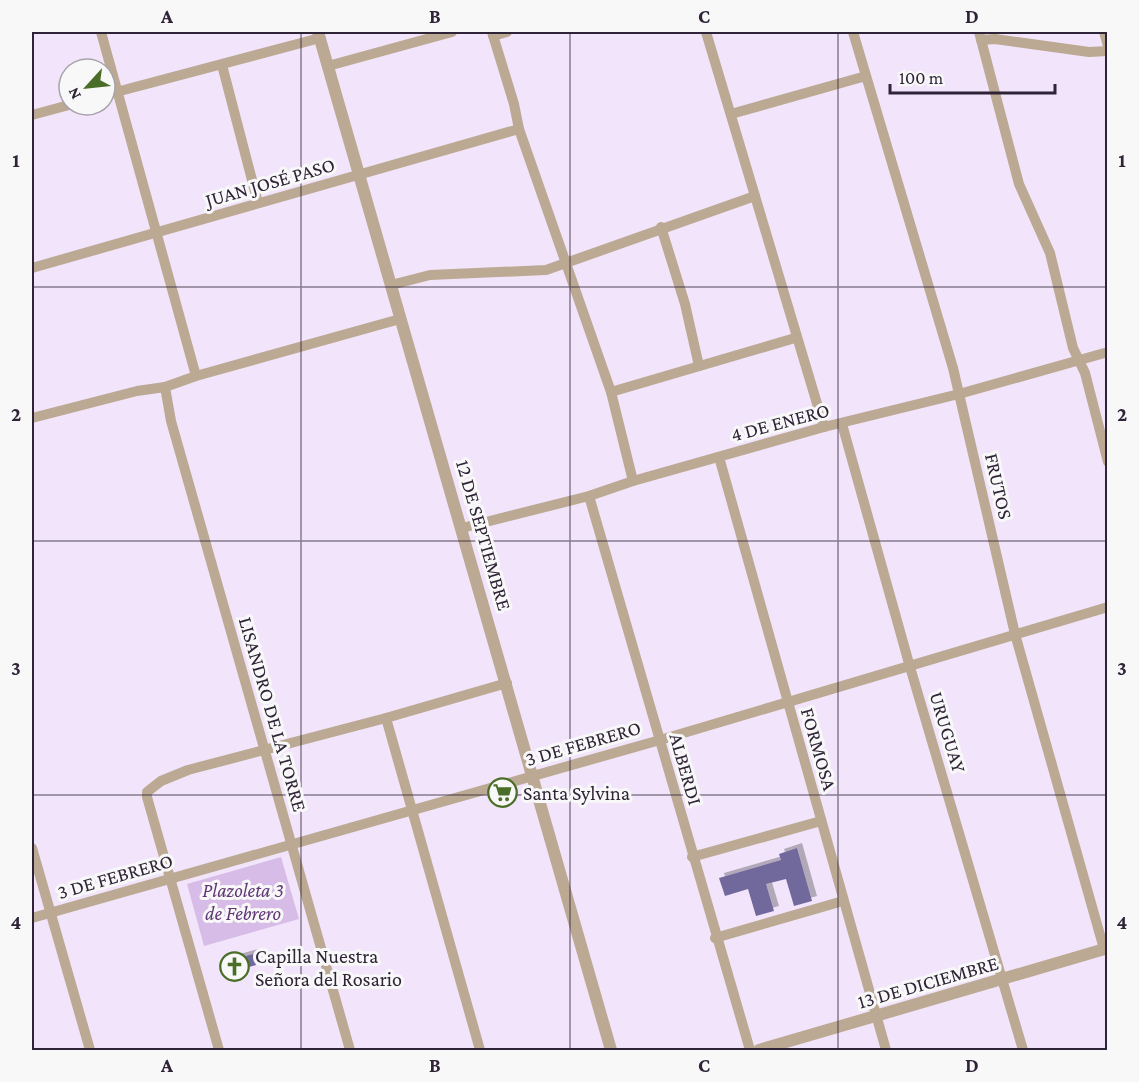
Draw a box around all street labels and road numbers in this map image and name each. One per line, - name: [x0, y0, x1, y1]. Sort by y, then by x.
- street label: JUAN JOSÉ PASO: [201, 153, 338, 213]
- street label: 4 DE ENERO: [728, 398, 832, 446]
- street label: FRUTOS: [981, 451, 1017, 521]
- street label: 12 DE SEPTIEMBRE: [452, 457, 516, 613]
- street label: LISANDRO DE LA TORRE: [235, 614, 311, 814]
- street label: URUGUAY: [925, 689, 971, 775]
- street label: FORMOSA: [797, 705, 841, 793]
- street label: 3 DE FEBRERO: [523, 716, 643, 770]
- street label: ALBERDI: [665, 731, 707, 807]
- street label: 3 DE FEBRERO: [55, 849, 175, 903]
- street label: 13 DE DICIEMBRE: [855, 951, 1001, 1013]

